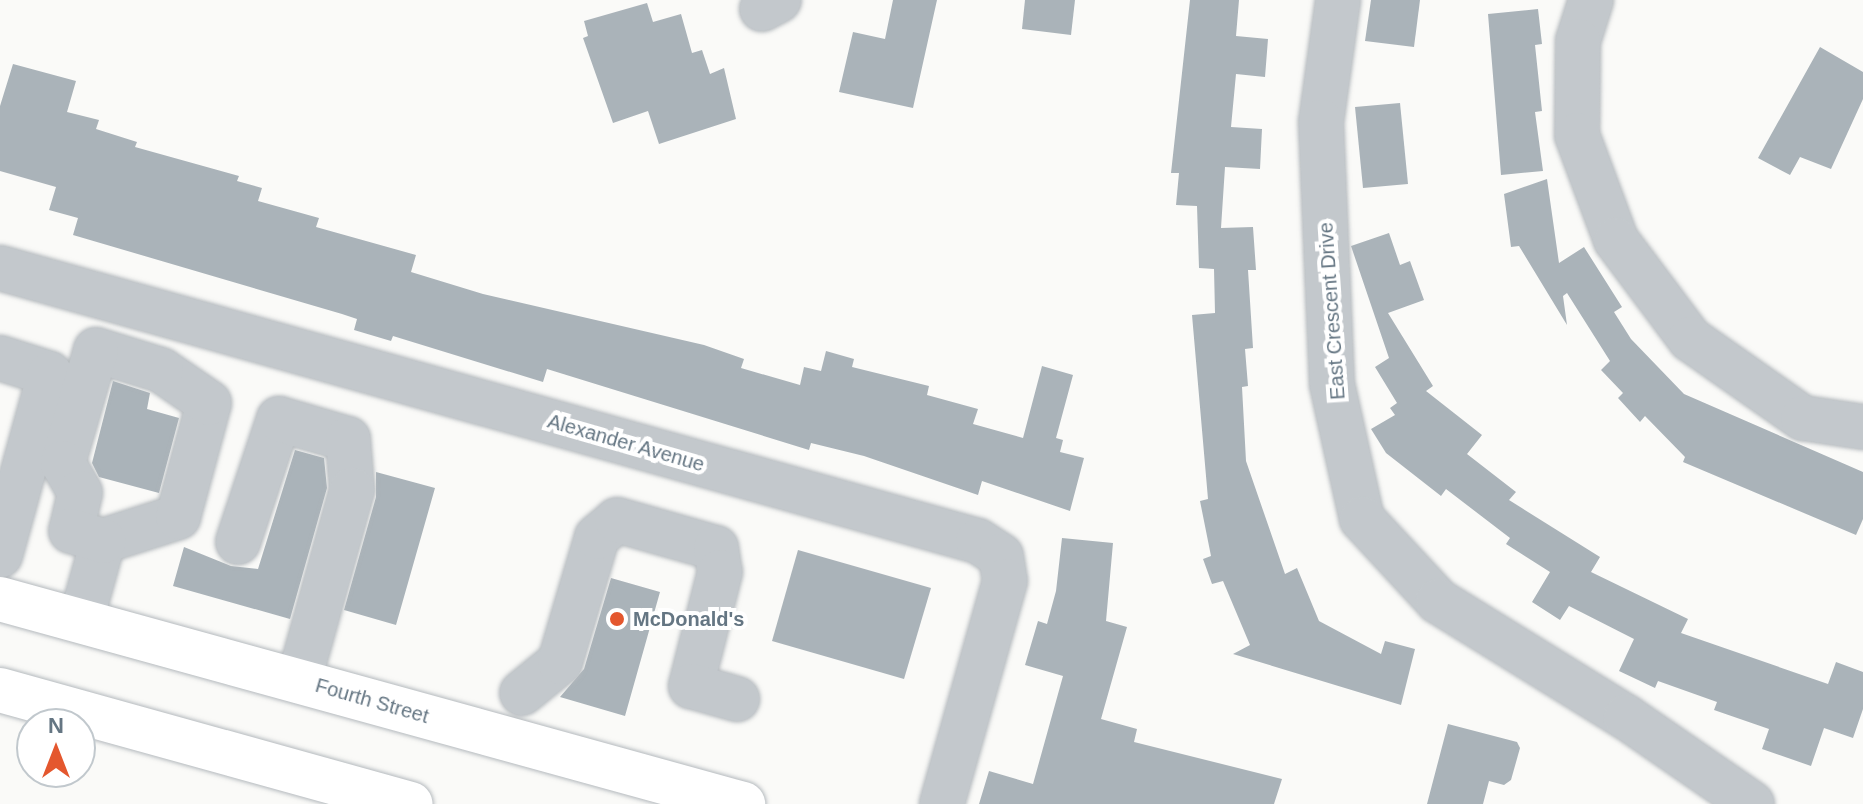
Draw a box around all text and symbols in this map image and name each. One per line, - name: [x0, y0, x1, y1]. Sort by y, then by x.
- street label: East Crescent Drive: [1314, 221, 1350, 401]
- street label: Alexander Avenue: [544, 409, 708, 477]
- place label: McDonald's: [633, 607, 744, 631]
- marker: McDonald's: [608, 610, 626, 628]
- street label: Fourth Street: [313, 673, 431, 729]
- north arrow: [16, 708, 96, 788]
- text: N: [48, 713, 64, 738]

